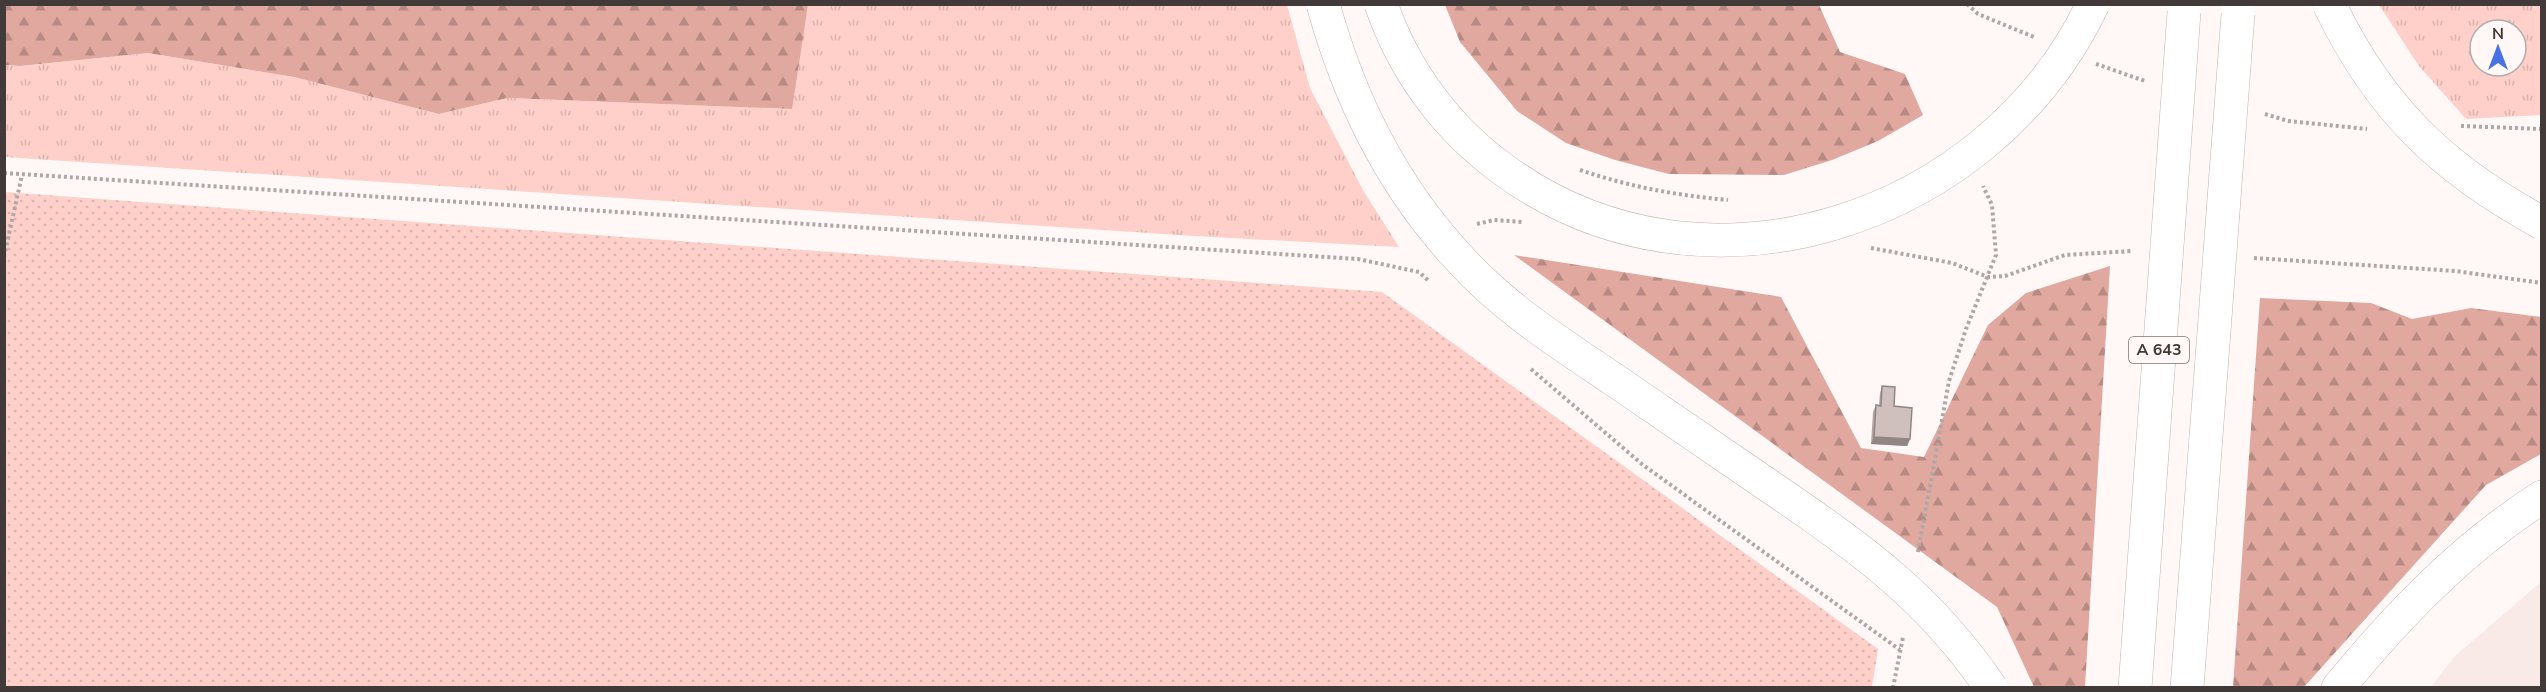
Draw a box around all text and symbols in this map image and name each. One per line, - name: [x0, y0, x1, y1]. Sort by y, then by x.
- north arrow: [2468, 18, 2528, 78]
- text: N: [2492, 23, 2504, 45]
- road number: A 643: [2129, 337, 2189, 363]

